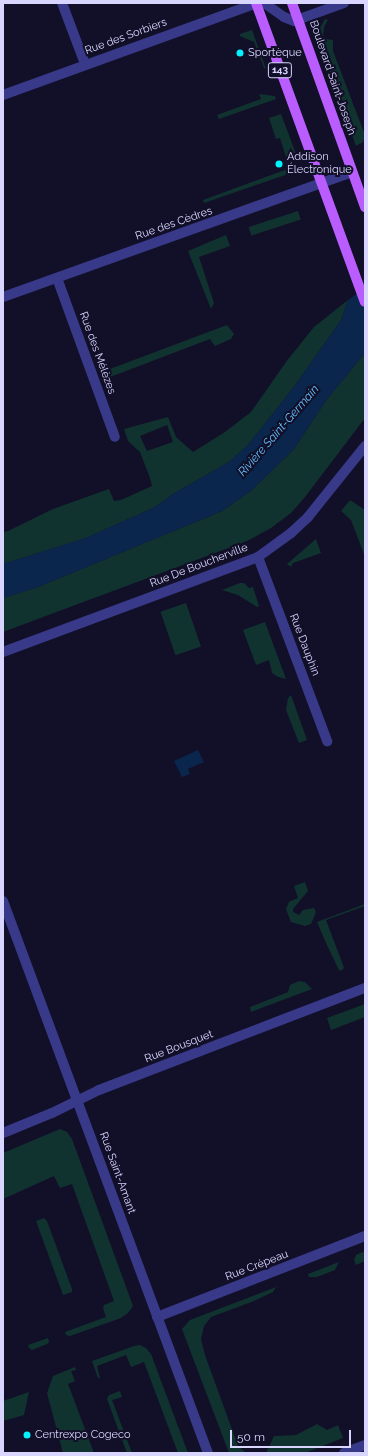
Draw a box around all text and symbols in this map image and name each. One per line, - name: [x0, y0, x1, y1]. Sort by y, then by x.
- street label: Rue des Sorbiers: [83, 16, 169, 58]
- street label: Boulevard Saint-Joseph: [306, 19, 358, 137]
- place label: Sportèque: [248, 46, 302, 60]
- marker: Sportèque: [235, 48, 245, 58]
- road number: 143: [267, 62, 293, 78]
- place label: Addison Électronique: [287, 151, 352, 177]
- marker: Addison Électronique: [274, 159, 284, 169]
- street label: Rue des Cèdres: [134, 205, 214, 243]
- street label: Rue des Mélèzes: [76, 310, 118, 396]
- water label: Rivière Saint-Germain: [235, 382, 323, 480]
- street label: Rue De Boucherville: [148, 541, 250, 591]
- street label: Rue Dauphin: [286, 612, 322, 678]
- street label: Rue Bousquet: [143, 1028, 215, 1066]
- street label: Rue Saint-Amant: [96, 1130, 138, 1216]
- street label: Rue Crépeau: [224, 1248, 290, 1284]
- scale bar: [232, 1422, 353, 1448]
- place label: Centrexpo Cogeco: [35, 1428, 131, 1442]
- marker: Centrexpo Cogeco: [22, 1430, 32, 1440]
- text: 50 m: [237, 1430, 265, 1444]

